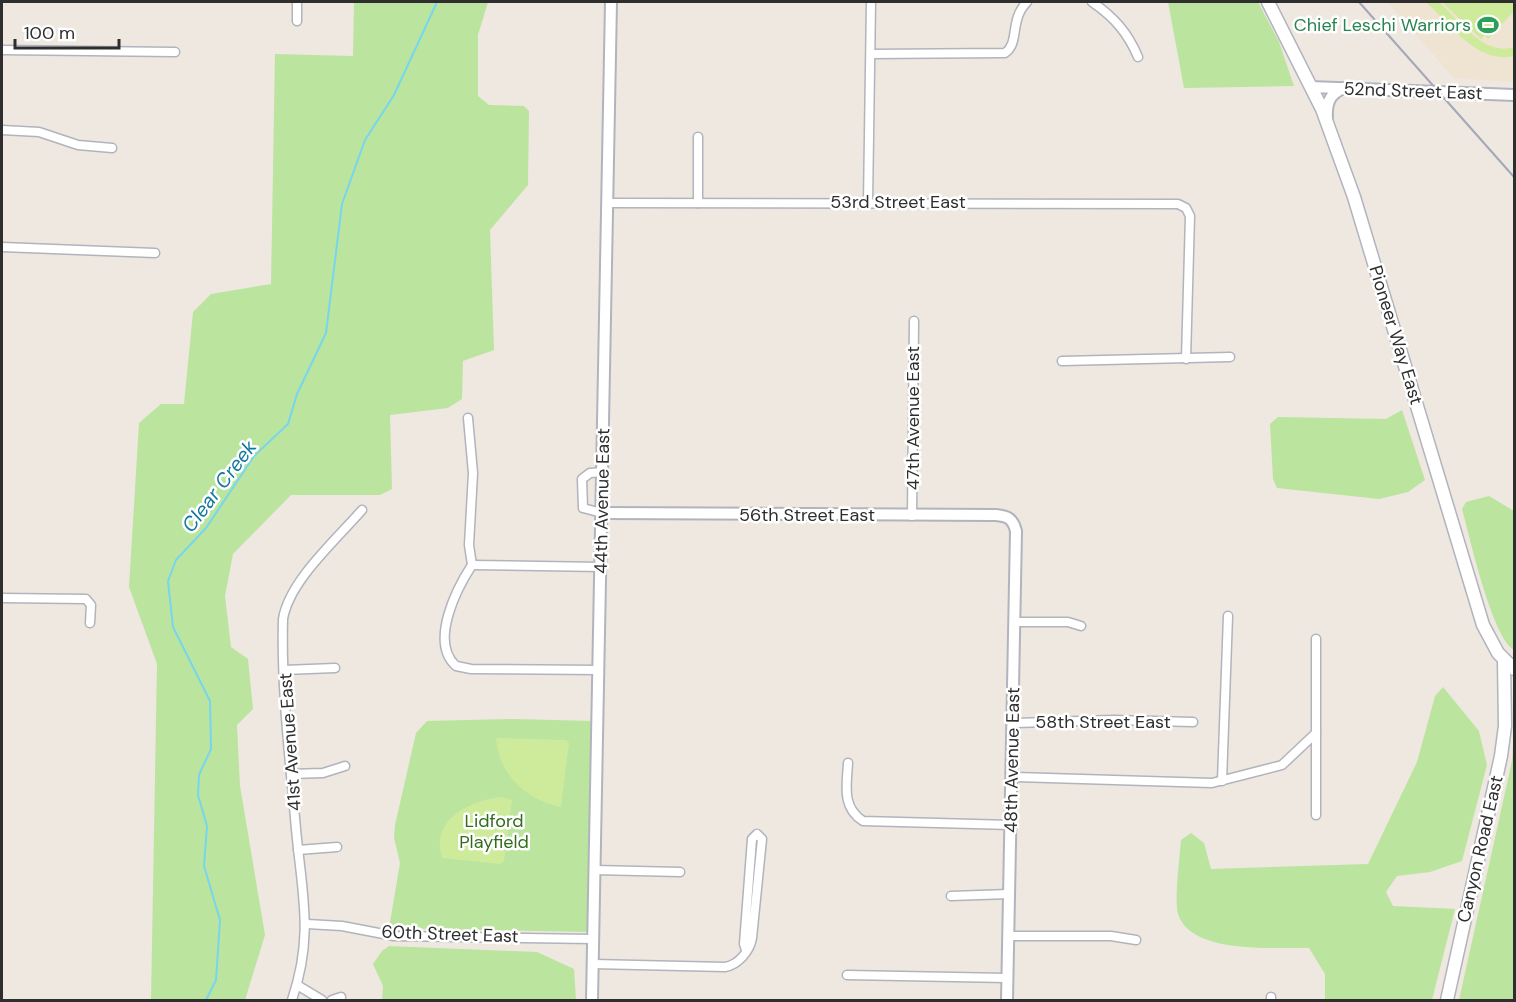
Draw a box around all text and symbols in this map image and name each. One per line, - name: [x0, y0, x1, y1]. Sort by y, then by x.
- scale bar: [15, 12, 118, 50]
- place label: Chief Leschi Warriors: [1294, 13, 1471, 37]
- sports icon: Chief Leschi Warriors: [1476, 13, 1500, 37]
- text: 100 m: [24, 21, 75, 45]
- street label: 52nd Street East: [1343, 77, 1483, 105]
- street label: 53rd Street East: [830, 190, 966, 214]
- street label: Pioneer Way East: [1363, 263, 1429, 407]
- street label: 47th Avenue East: [901, 346, 925, 490]
- street label: 44th Avenue East: [589, 428, 615, 574]
- water label: Clear Creek: [176, 434, 263, 537]
- street label: 56th Street East: [739, 503, 875, 527]
- street label: 41st Avenue East: [273, 672, 307, 812]
- street label: 48th Avenue East: [999, 687, 1025, 833]
- street label: 58th Street East: [1035, 710, 1171, 734]
- street label: Canyon Road East: [1451, 773, 1509, 925]
- park label: Lidford Playfield: [459, 809, 529, 854]
- street label: 60th Street East: [381, 920, 519, 948]

